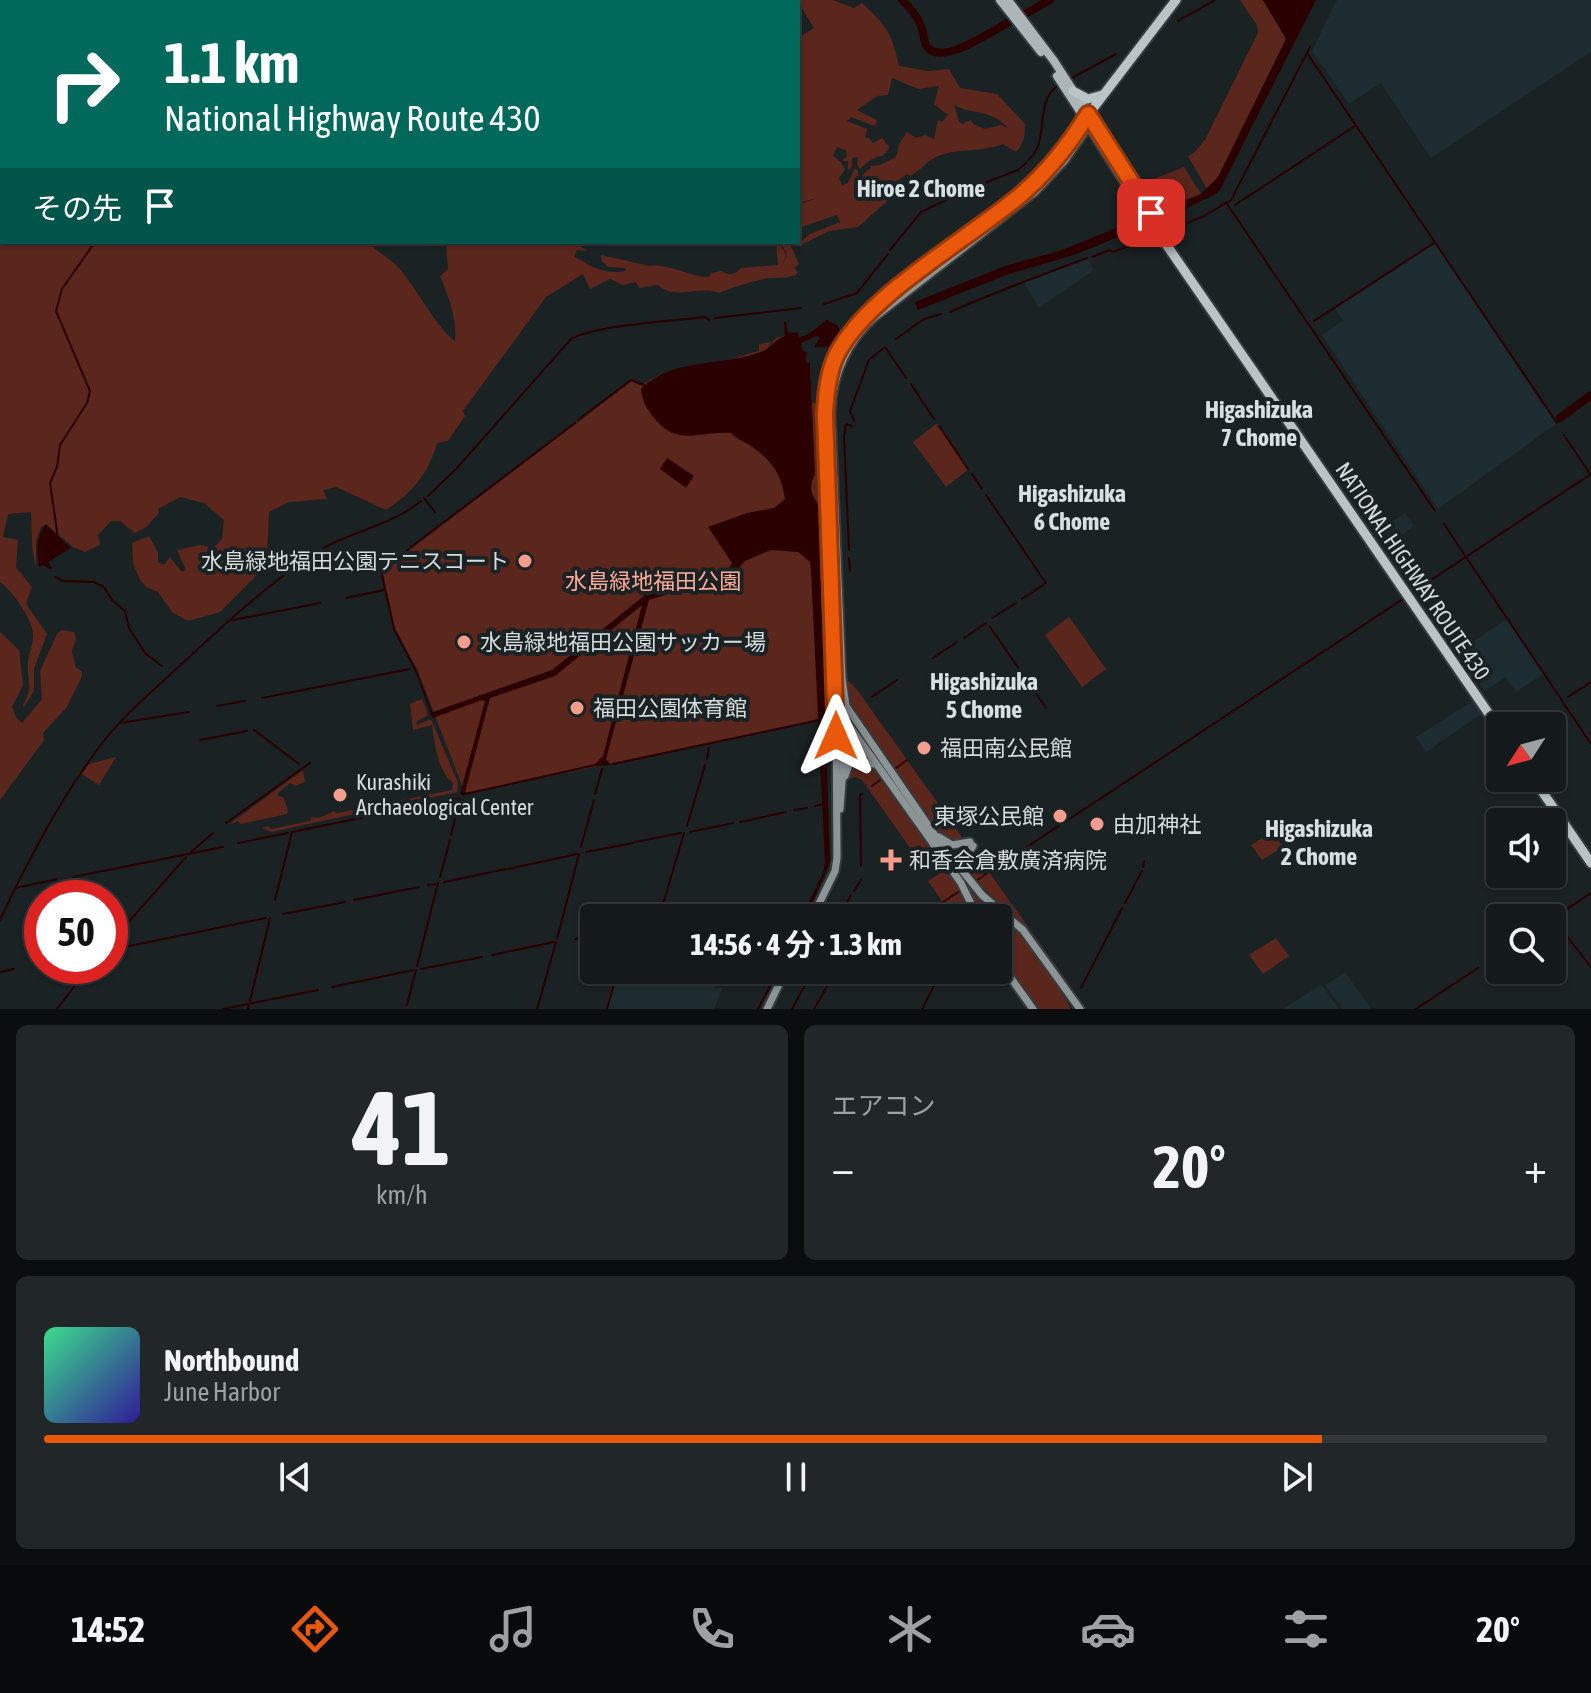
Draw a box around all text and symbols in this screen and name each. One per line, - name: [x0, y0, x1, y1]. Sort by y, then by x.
- text: 1.1 km: [164, 31, 299, 95]
- icon: right: [32, 32, 136, 136]
- text: National Highway Route 430: [164, 97, 540, 139]
- district label: Hiroe 2 Chome: [857, 175, 985, 202]
- pin: [1117, 179, 1185, 247]
- icon: arrive: [138, 184, 182, 228]
- text: その先: [32, 191, 122, 225]
- icon: arrive: [1129, 191, 1173, 235]
- district label: Higashizuka 7 Chome: [1205, 396, 1313, 451]
- street label: NATIONAL HIGHWAY ROUTE 430: [1330, 457, 1496, 685]
- district label: Higashizuka 6 Chome: [1018, 480, 1126, 535]
- place label: 水島緑地福田公園テニスコート: [201, 548, 509, 574]
- marker: 水島緑地福田公園テニスコート: [516, 552, 534, 570]
- park label: 水島緑地福田公園: [565, 568, 741, 594]
- place label: 水島緑地福田公園サッカー場: [480, 629, 766, 655]
- marker: 水島緑地福田公園サッカー場: [455, 633, 473, 651]
- district label: Higashizuka 5 Chome: [930, 668, 1038, 723]
- position arrow: [794, 694, 878, 778]
- place label: 福田公園体育館: [593, 695, 747, 721]
- marker: 福田公園体育館: [568, 699, 586, 717]
- north arrow: [1486, 712, 1566, 792]
- map controls: [1486, 712, 1566, 984]
- place label: 福田南公民館: [940, 735, 1072, 761]
- marker: 福田南公民館: [915, 739, 933, 757]
- place label: Kurashiki Archaeological Center: [356, 769, 534, 820]
- marker: Kurashiki Archaeological Center: [331, 786, 349, 804]
- place label: 東塚公民館: [934, 803, 1044, 829]
- marker: 東塚公民館: [1051, 807, 1069, 825]
- button: sound: [1486, 808, 1566, 888]
- place label: 由加神社: [1113, 811, 1201, 837]
- marker: 由加神社: [1088, 815, 1106, 833]
- district label: Higashizuka 2 Chome: [1265, 815, 1373, 870]
- place label: 和香会倉敷廣済病院: [909, 847, 1107, 873]
- marker: 和香会倉敷廣済病院: [880, 849, 902, 871]
- speed limit sign: 50: [24, 880, 128, 984]
- button: search: [1486, 904, 1566, 984]
- text: 14:56 · 4 分 · 1.3 km: [690, 927, 902, 961]
- text: 41: [353, 1068, 451, 1187]
- text: エアコン: [832, 1091, 936, 1121]
- text: 20°: [1153, 1132, 1226, 1201]
- text: −: [832, 1142, 854, 1192]
- text: +: [1524, 1142, 1547, 1192]
- text: km/h: [376, 1180, 428, 1210]
- text: Northbound: [164, 1343, 299, 1377]
- text: June Harbor: [164, 1377, 280, 1407]
- icon: previous: [273, 1455, 317, 1499]
- icon: pause: [774, 1455, 818, 1499]
- icon: next: [1275, 1455, 1319, 1499]
- icon: directions: [287, 1601, 343, 1657]
- icon: music: [485, 1601, 541, 1657]
- icon: phone: [684, 1601, 740, 1657]
- icon: climate: [882, 1601, 938, 1657]
- icon: car: [1080, 1601, 1136, 1657]
- icon: filters: [1278, 1601, 1334, 1657]
- text: 14:52: [71, 1608, 145, 1650]
- text: 20°: [1476, 1608, 1520, 1650]

